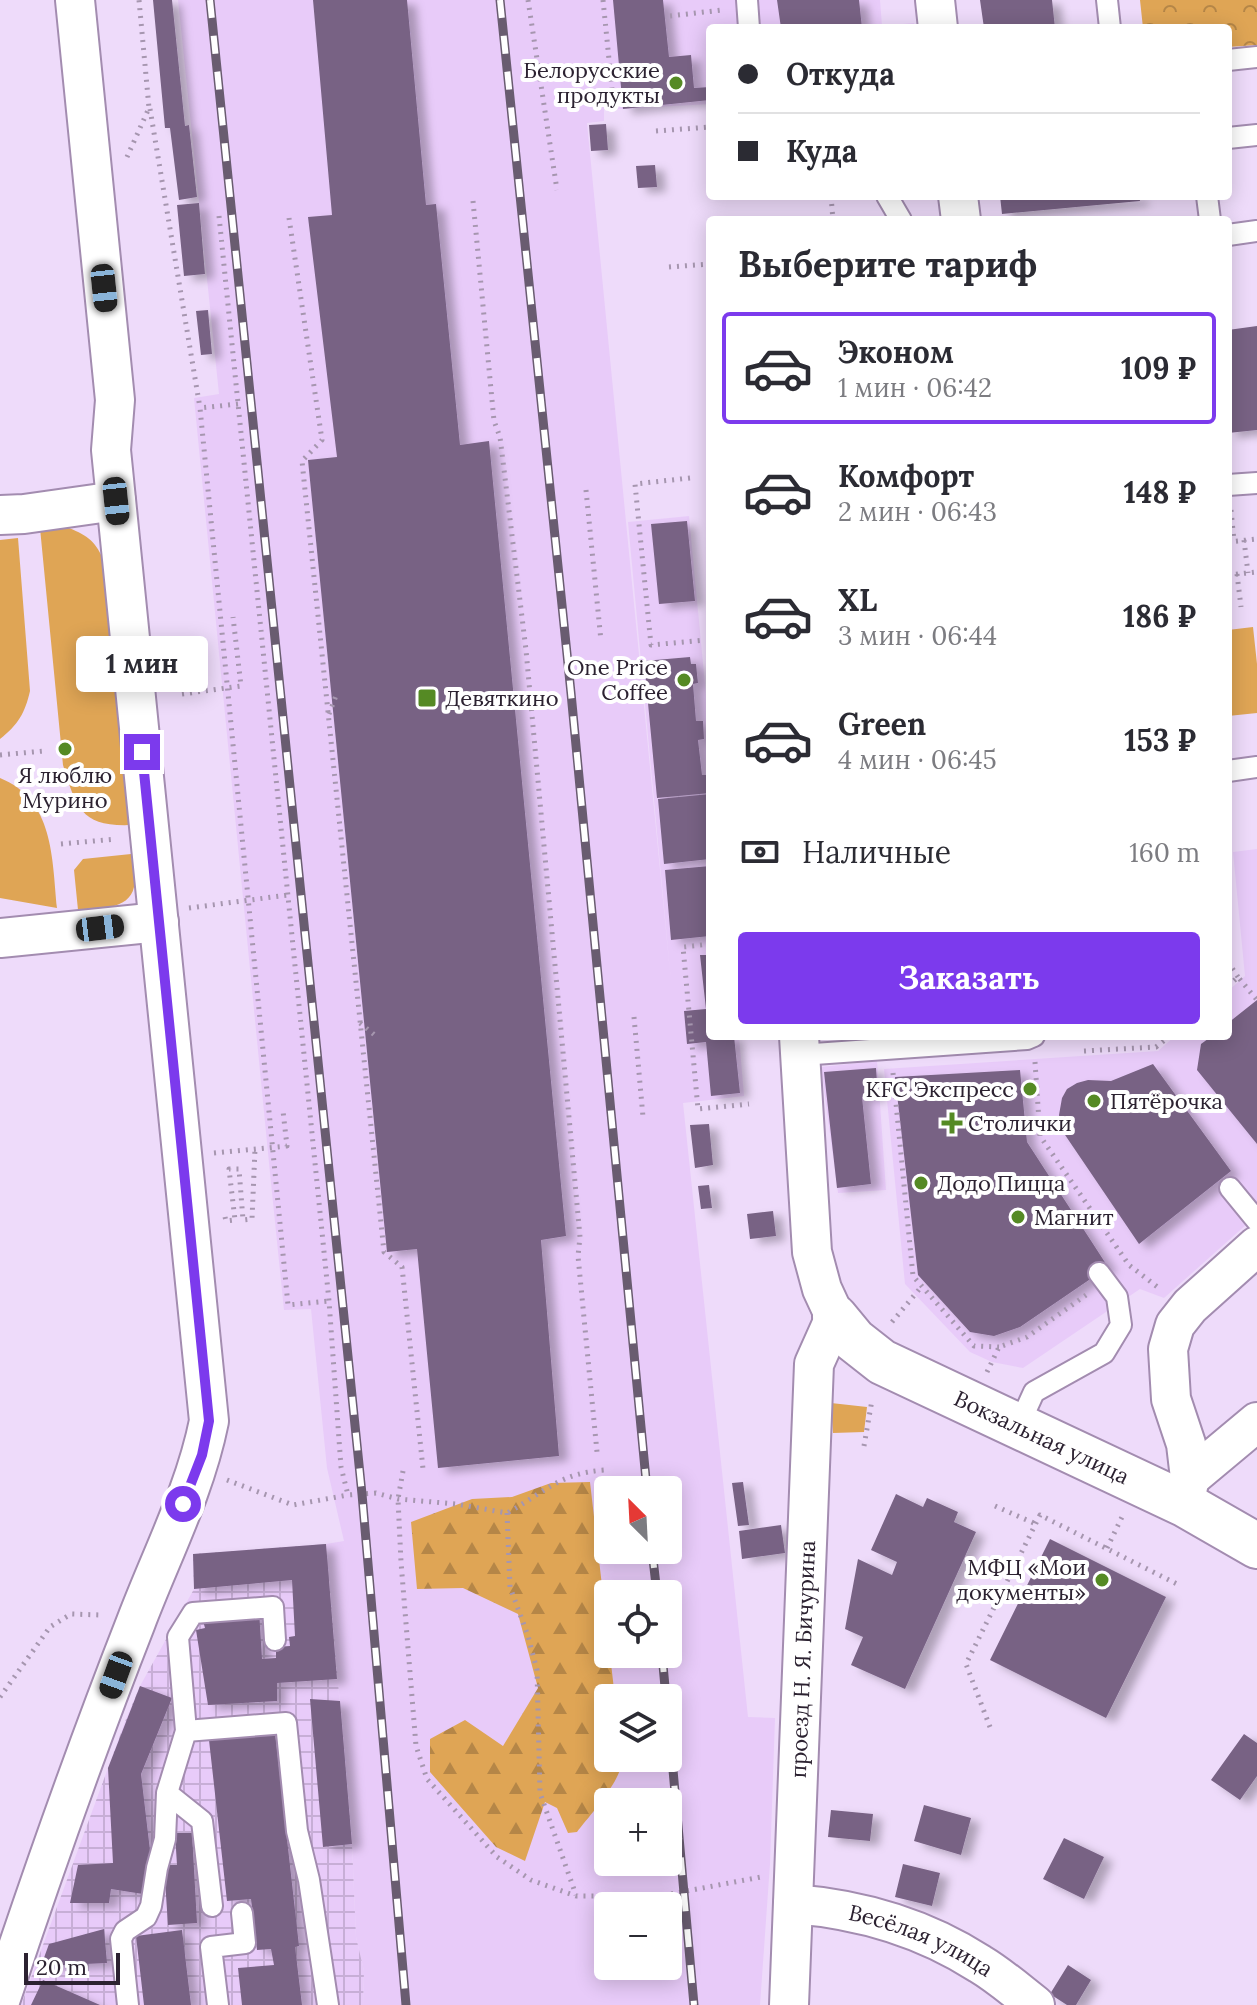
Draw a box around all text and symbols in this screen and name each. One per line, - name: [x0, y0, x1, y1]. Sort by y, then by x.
- text: Откуда: [786, 55, 895, 93]
- place label: Белорусские продукты: [523, 56, 660, 109]
- marker: Белорусские продукты: [667, 74, 685, 92]
- text: Куда: [786, 132, 858, 170]
- text: Выберите тариф: [738, 241, 1037, 287]
- car: [90, 263, 118, 313]
- icon: car: [742, 332, 814, 404]
- text: Эконом: [838, 333, 954, 371]
- text: 109 ₽: [1121, 349, 1196, 387]
- text: 1 мин · 06:42: [838, 371, 992, 404]
- icon: car: [742, 456, 814, 528]
- text: Комфорт: [838, 457, 974, 495]
- text: 148 ₽: [1124, 473, 1196, 511]
- car: [102, 476, 130, 526]
- text: 2 мин · 06:43: [838, 495, 997, 528]
- icon: car: [742, 580, 814, 652]
- text: XL: [838, 581, 877, 619]
- text: 186 ₽: [1123, 597, 1196, 635]
- text: 3 мин · 06:44: [838, 619, 997, 652]
- callout: 1 мин: [76, 636, 208, 692]
- text: 1 мин: [106, 647, 178, 680]
- place label: One Price Coffee: [567, 653, 668, 706]
- marker: One Price Coffee: [675, 671, 693, 689]
- place label: Девяткино: [445, 684, 559, 712]
- marker: Девяткино: [416, 687, 438, 709]
- icon: car: [742, 704, 814, 776]
- text: Green: [838, 705, 926, 743]
- text: 153 ₽: [1124, 721, 1196, 759]
- route end: [124, 734, 160, 770]
- marker: Я люблю Мурино: [56, 740, 74, 758]
- text: 4 мин · 06:45: [838, 743, 997, 776]
- place label: Я люблю Мурино: [18, 761, 112, 814]
- icon: cash: [738, 830, 782, 874]
- text: Наличные: [802, 833, 951, 871]
- text: 160 m: [1129, 836, 1200, 869]
- car: [75, 913, 125, 943]
- button: Заказать: [738, 932, 1200, 1024]
- place label: KFC Экспресс: [865, 1075, 1014, 1103]
- marker: KFC Экспресс: [1021, 1080, 1039, 1098]
- place label: Пятёрочка: [1110, 1087, 1223, 1115]
- marker: Пятёрочка: [1085, 1092, 1103, 1110]
- place label: Столички: [968, 1109, 1072, 1137]
- marker: Столички: [943, 1114, 961, 1132]
- place label: Додо Пицца: [937, 1169, 1065, 1197]
- marker: Додо Пицца: [912, 1174, 930, 1192]
- place label: Магнит: [1034, 1203, 1114, 1231]
- marker: Магнит: [1009, 1208, 1027, 1226]
- street label: Вокзальная улица: [950, 1384, 1134, 1490]
- north arrow: [594, 1476, 682, 1564]
- map controls: [594, 1476, 682, 1980]
- route start: [165, 1486, 201, 1522]
- street label: проезд Н. Я. Бичурина: [784, 1540, 821, 1779]
- place label: МФЦ «Мои документы»: [956, 1553, 1086, 1606]
- marker: МФЦ «Мои документы»: [1093, 1571, 1111, 1589]
- button: locate: [594, 1580, 682, 1668]
- car: [97, 1648, 135, 1702]
- button: layers: [594, 1684, 682, 1772]
- button: +: [594, 1788, 682, 1876]
- button: −: [594, 1892, 682, 1980]
- street label: Весёлая улица: [846, 1898, 999, 1983]
- scale bar: [24, 1949, 120, 1985]
- text: 20 m: [36, 1953, 87, 1981]

